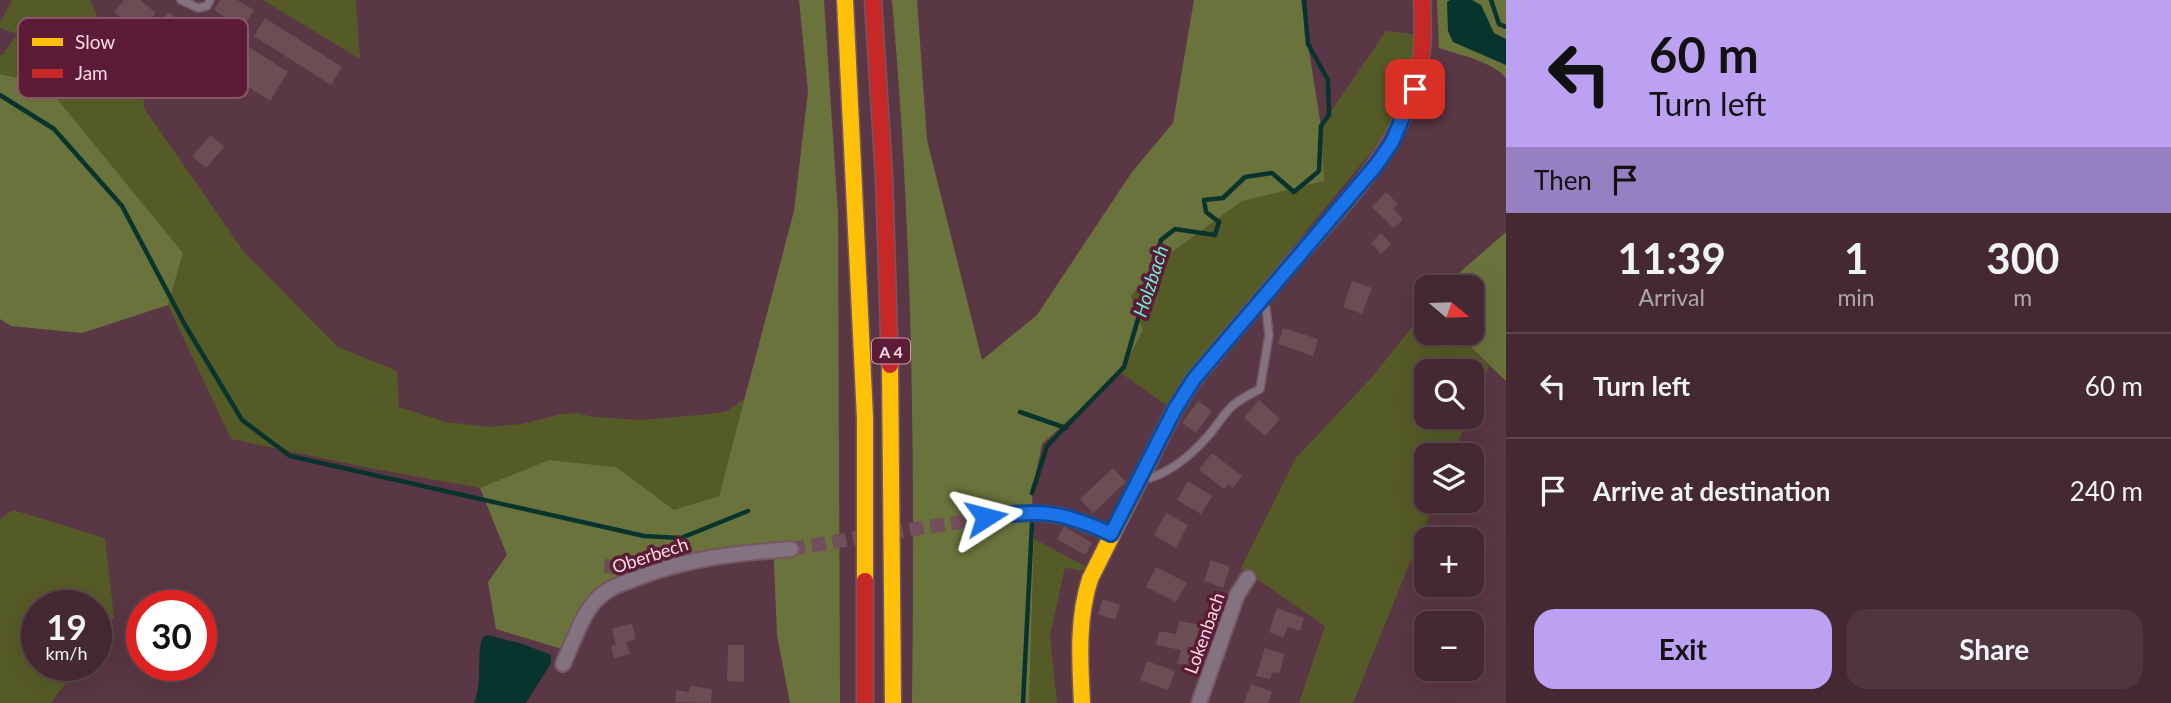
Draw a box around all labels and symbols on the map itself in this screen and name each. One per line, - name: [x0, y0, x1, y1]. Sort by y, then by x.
- legend: [18, 18, 248, 98]
- text: Slow: [75, 30, 115, 53]
- pin: [1385, 59, 1445, 119]
- text: Jam: [75, 61, 108, 84]
- water label: Holzbach: [1128, 242, 1172, 320]
- north arrow: [1414, 275, 1484, 345]
- road number: A 4: [872, 338, 910, 364]
- position arrow: [949, 480, 1023, 554]
- street label: Oberbech: [609, 532, 691, 578]
- street label: Lokenbach: [1179, 589, 1229, 677]
- speed limit sign: 30: [126, 590, 217, 681]

